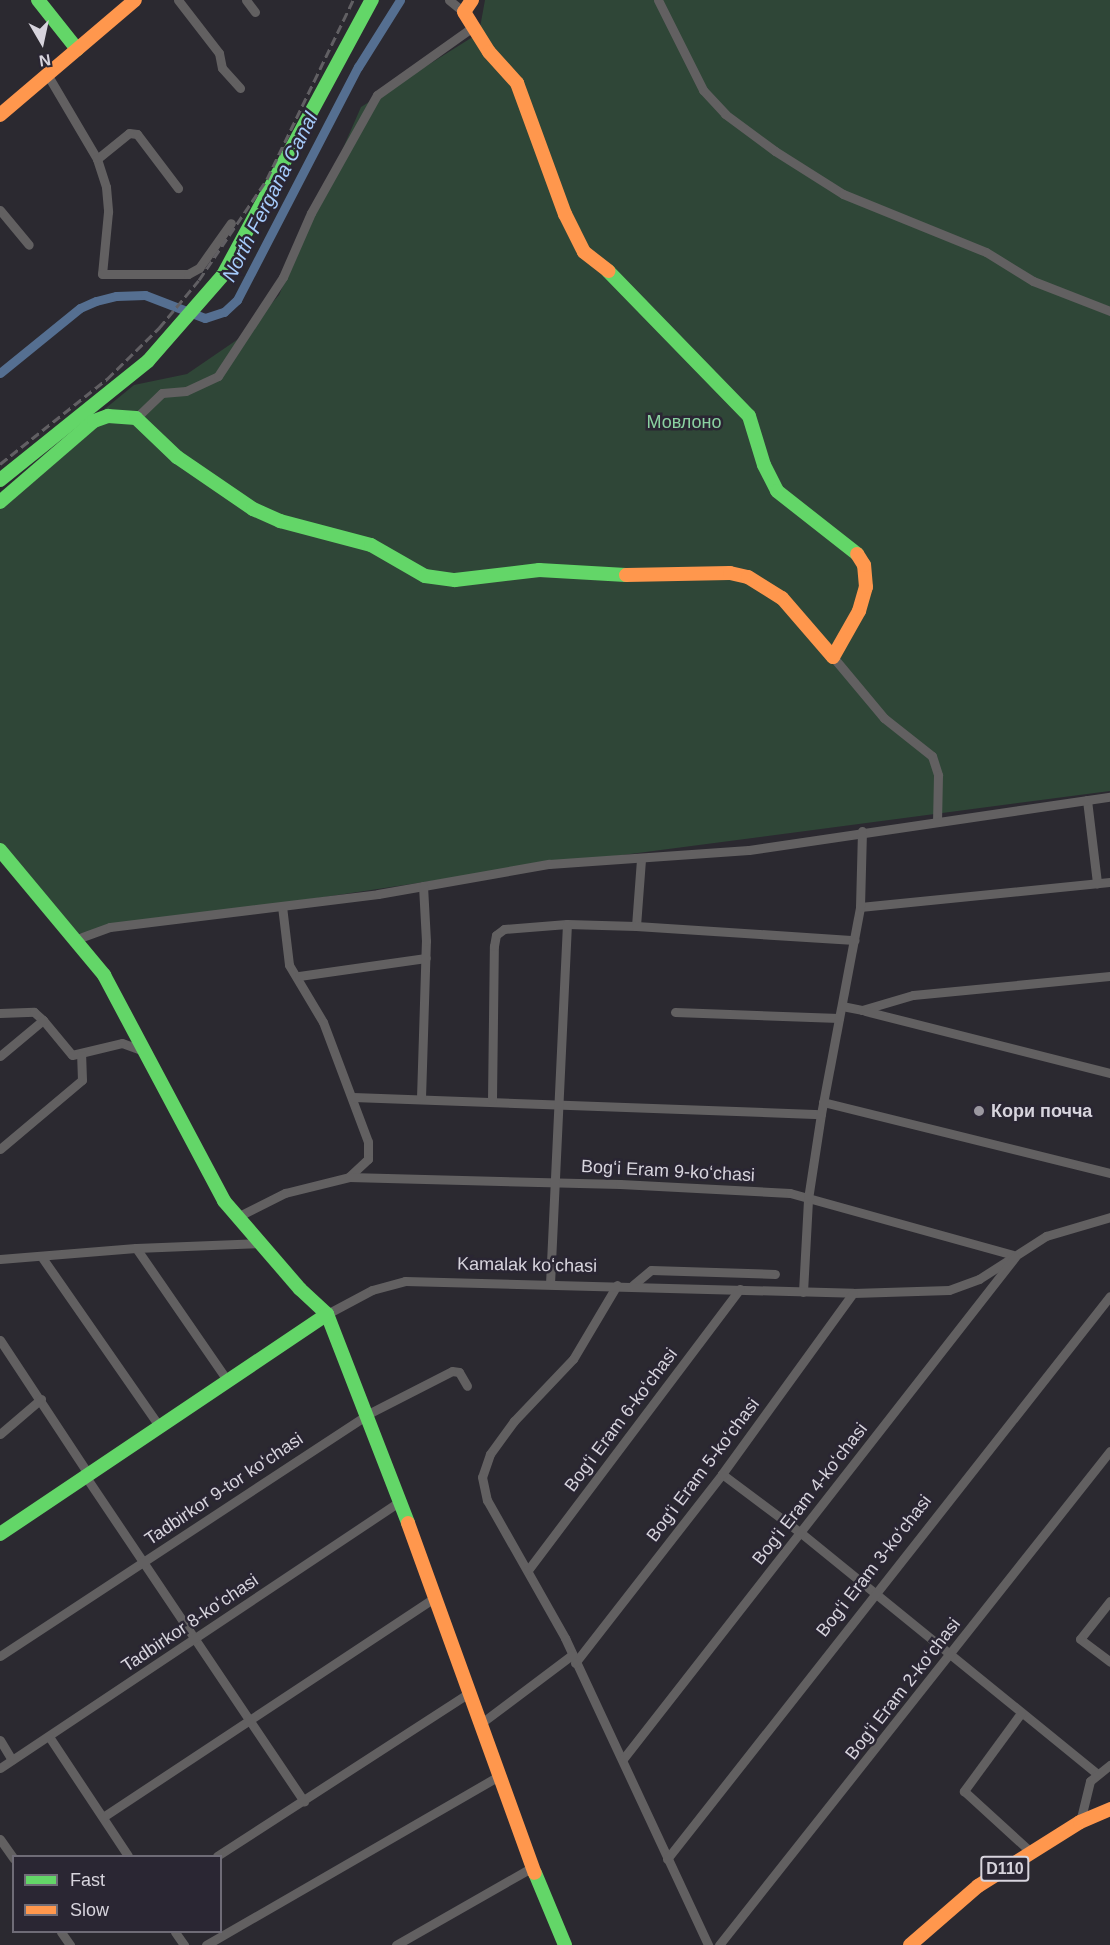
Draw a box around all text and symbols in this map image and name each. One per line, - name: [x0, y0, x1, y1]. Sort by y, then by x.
- north arrow: [12, 12, 72, 72]
- text: N: [38, 51, 52, 70]
- water label: North Fergana Canal: [217, 108, 323, 286]
- park label: Мовлоно: [646, 411, 722, 433]
- place label: Кори почча: [991, 1100, 1092, 1122]
- marker: Кори почча: [972, 1104, 986, 1118]
- street label: Bogʻi Eram 9-koʻchasi: [581, 1156, 755, 1186]
- street label: Kamalak koʻchasi: [457, 1253, 597, 1277]
- street label: Bogʻi Eram 6-koʻchasi: [560, 1344, 682, 1496]
- street label: Bogʻi Eram 5-koʻchasi: [642, 1394, 764, 1546]
- street label: Bogʻi Eram 4-koʻchasi: [748, 1419, 872, 1569]
- street label: Tadbirkor 9-tor koʻchasi: [141, 1428, 307, 1550]
- street label: Bogʻi Eram 3-koʻchasi: [812, 1491, 936, 1641]
- street label: Tadbirkor 8-koʻchasi: [118, 1569, 262, 1677]
- street label: Bogʻi Eram 2-koʻchasi: [841, 1614, 965, 1764]
- legend: [12, 1855, 222, 1933]
- road number: D110: [980, 1856, 1030, 1882]
- text: Fast: [70, 1870, 105, 1890]
- text: Slow: [70, 1900, 109, 1920]

